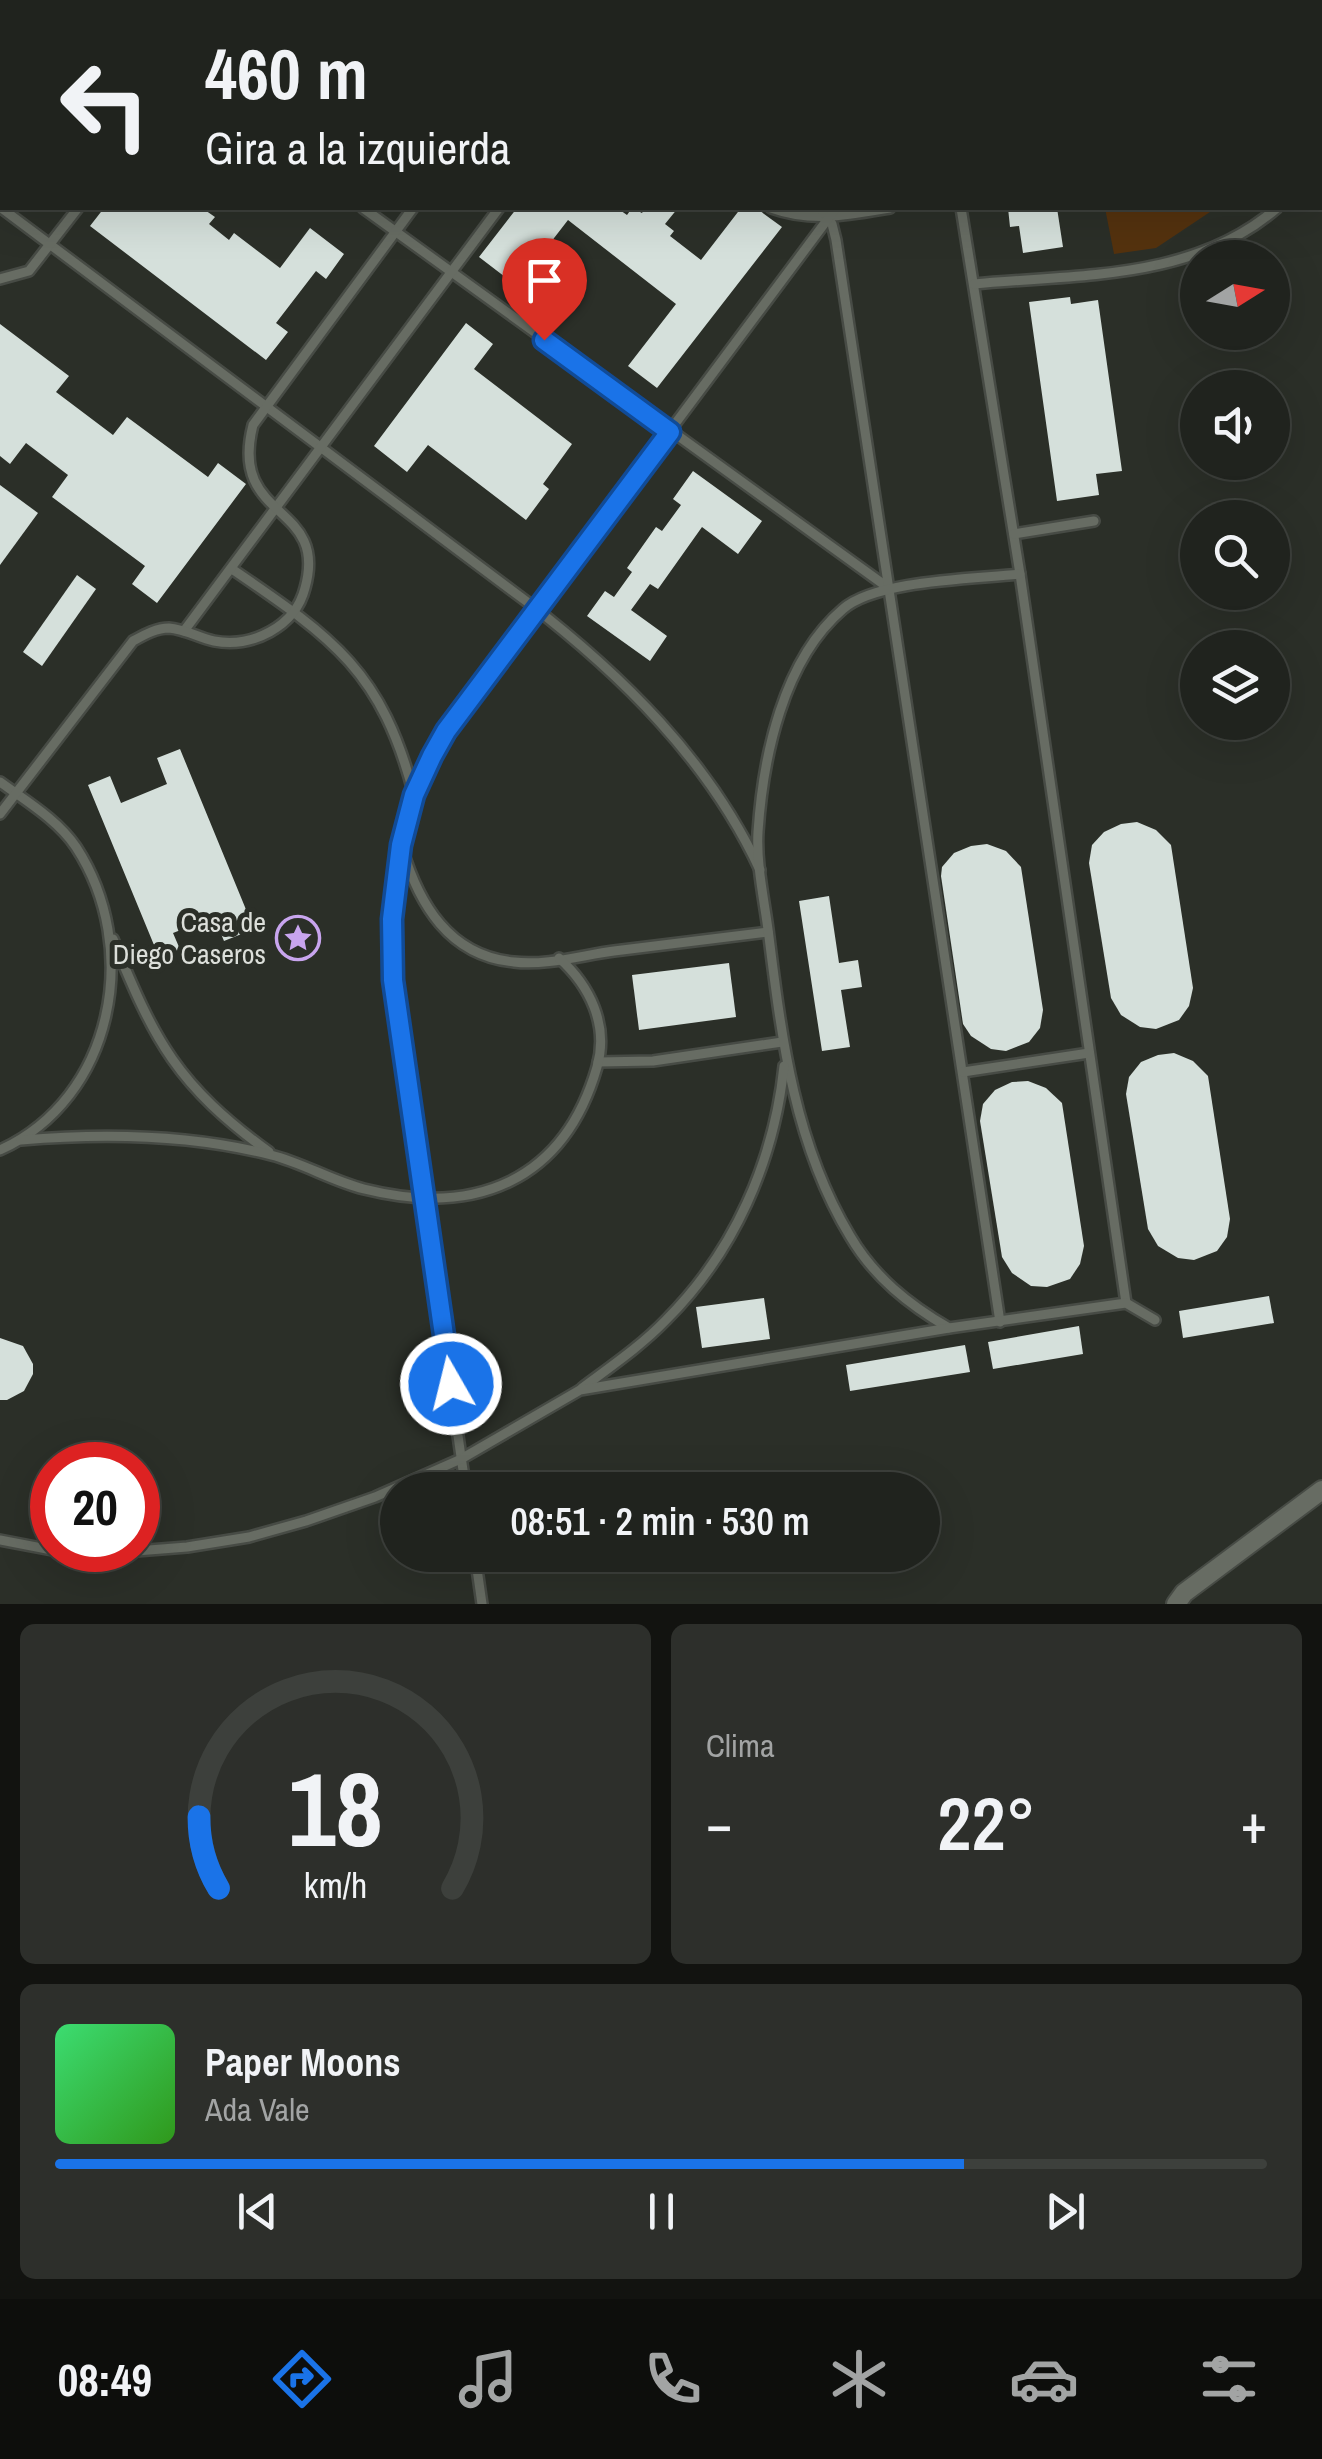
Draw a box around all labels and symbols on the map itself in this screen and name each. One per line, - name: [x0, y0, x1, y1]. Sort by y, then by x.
- pin: [502, 238, 587, 341]
- north arrow: [1180, 240, 1290, 350]
- place label: Casa de Diego Caseros: [113, 903, 266, 973]
- place icon: Casa de Diego Caseros: [275, 915, 321, 961]
- position arrow: [399, 1332, 503, 1436]
- speed limit sign: 20: [30, 1442, 160, 1572]

